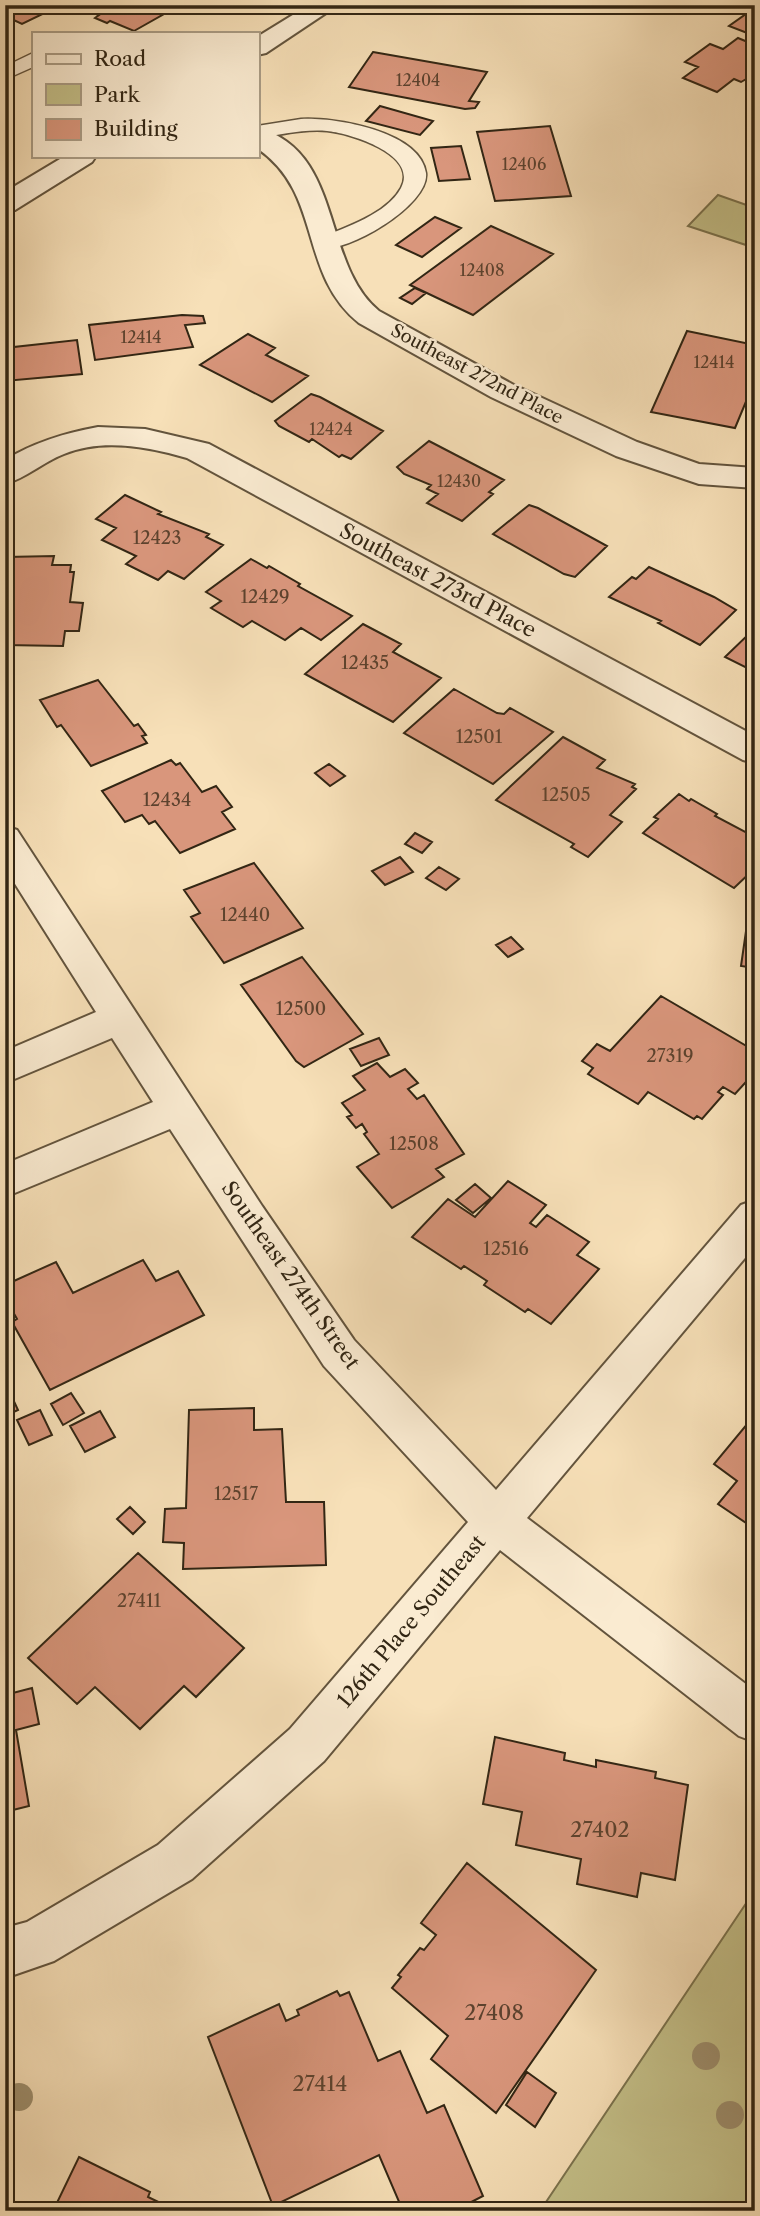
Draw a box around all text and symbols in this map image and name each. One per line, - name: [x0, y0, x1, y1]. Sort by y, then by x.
- legend: [32, 32, 259, 158]
- text: Road: [94, 46, 146, 71]
- house number: 12404: [396, 70, 440, 90]
- text: Park: [94, 82, 140, 107]
- text: Building: [94, 116, 179, 141]
- house number: 12406: [502, 154, 546, 174]
- house number: 12408: [460, 260, 504, 280]
- street label: Southeast 272nd Place: [387, 319, 567, 429]
- house number: 12414: [120, 327, 162, 347]
- house number: 12414: [693, 352, 735, 372]
- house number: 12424: [309, 419, 353, 439]
- house number: 12430: [437, 471, 481, 491]
- street label: Southeast 273rd Place: [336, 518, 540, 642]
- house number: 12423: [133, 527, 181, 549]
- house number: 12429: [240, 586, 290, 608]
- house number: 12435: [341, 652, 389, 674]
- house number: 12501: [456, 726, 503, 748]
- house number: 12505: [542, 784, 590, 806]
- house number: 12434: [143, 789, 191, 811]
- house number: 12440: [220, 904, 270, 926]
- house number: 12500: [276, 998, 326, 1020]
- house number: 27319: [646, 1045, 694, 1067]
- house number: 12508: [389, 1133, 439, 1155]
- street label: Southeast 274th Street: [217, 1176, 366, 1374]
- house number: 12516: [483, 1238, 529, 1260]
- house number: 12517: [214, 1483, 258, 1505]
- street label: 126th Place Southeast: [332, 1529, 491, 1712]
- house number: 27411: [117, 1590, 162, 1612]
- house number: 27402: [570, 1817, 630, 1842]
- house number: 27408: [464, 2000, 524, 2025]
- house number: 27414: [293, 2071, 347, 2096]

